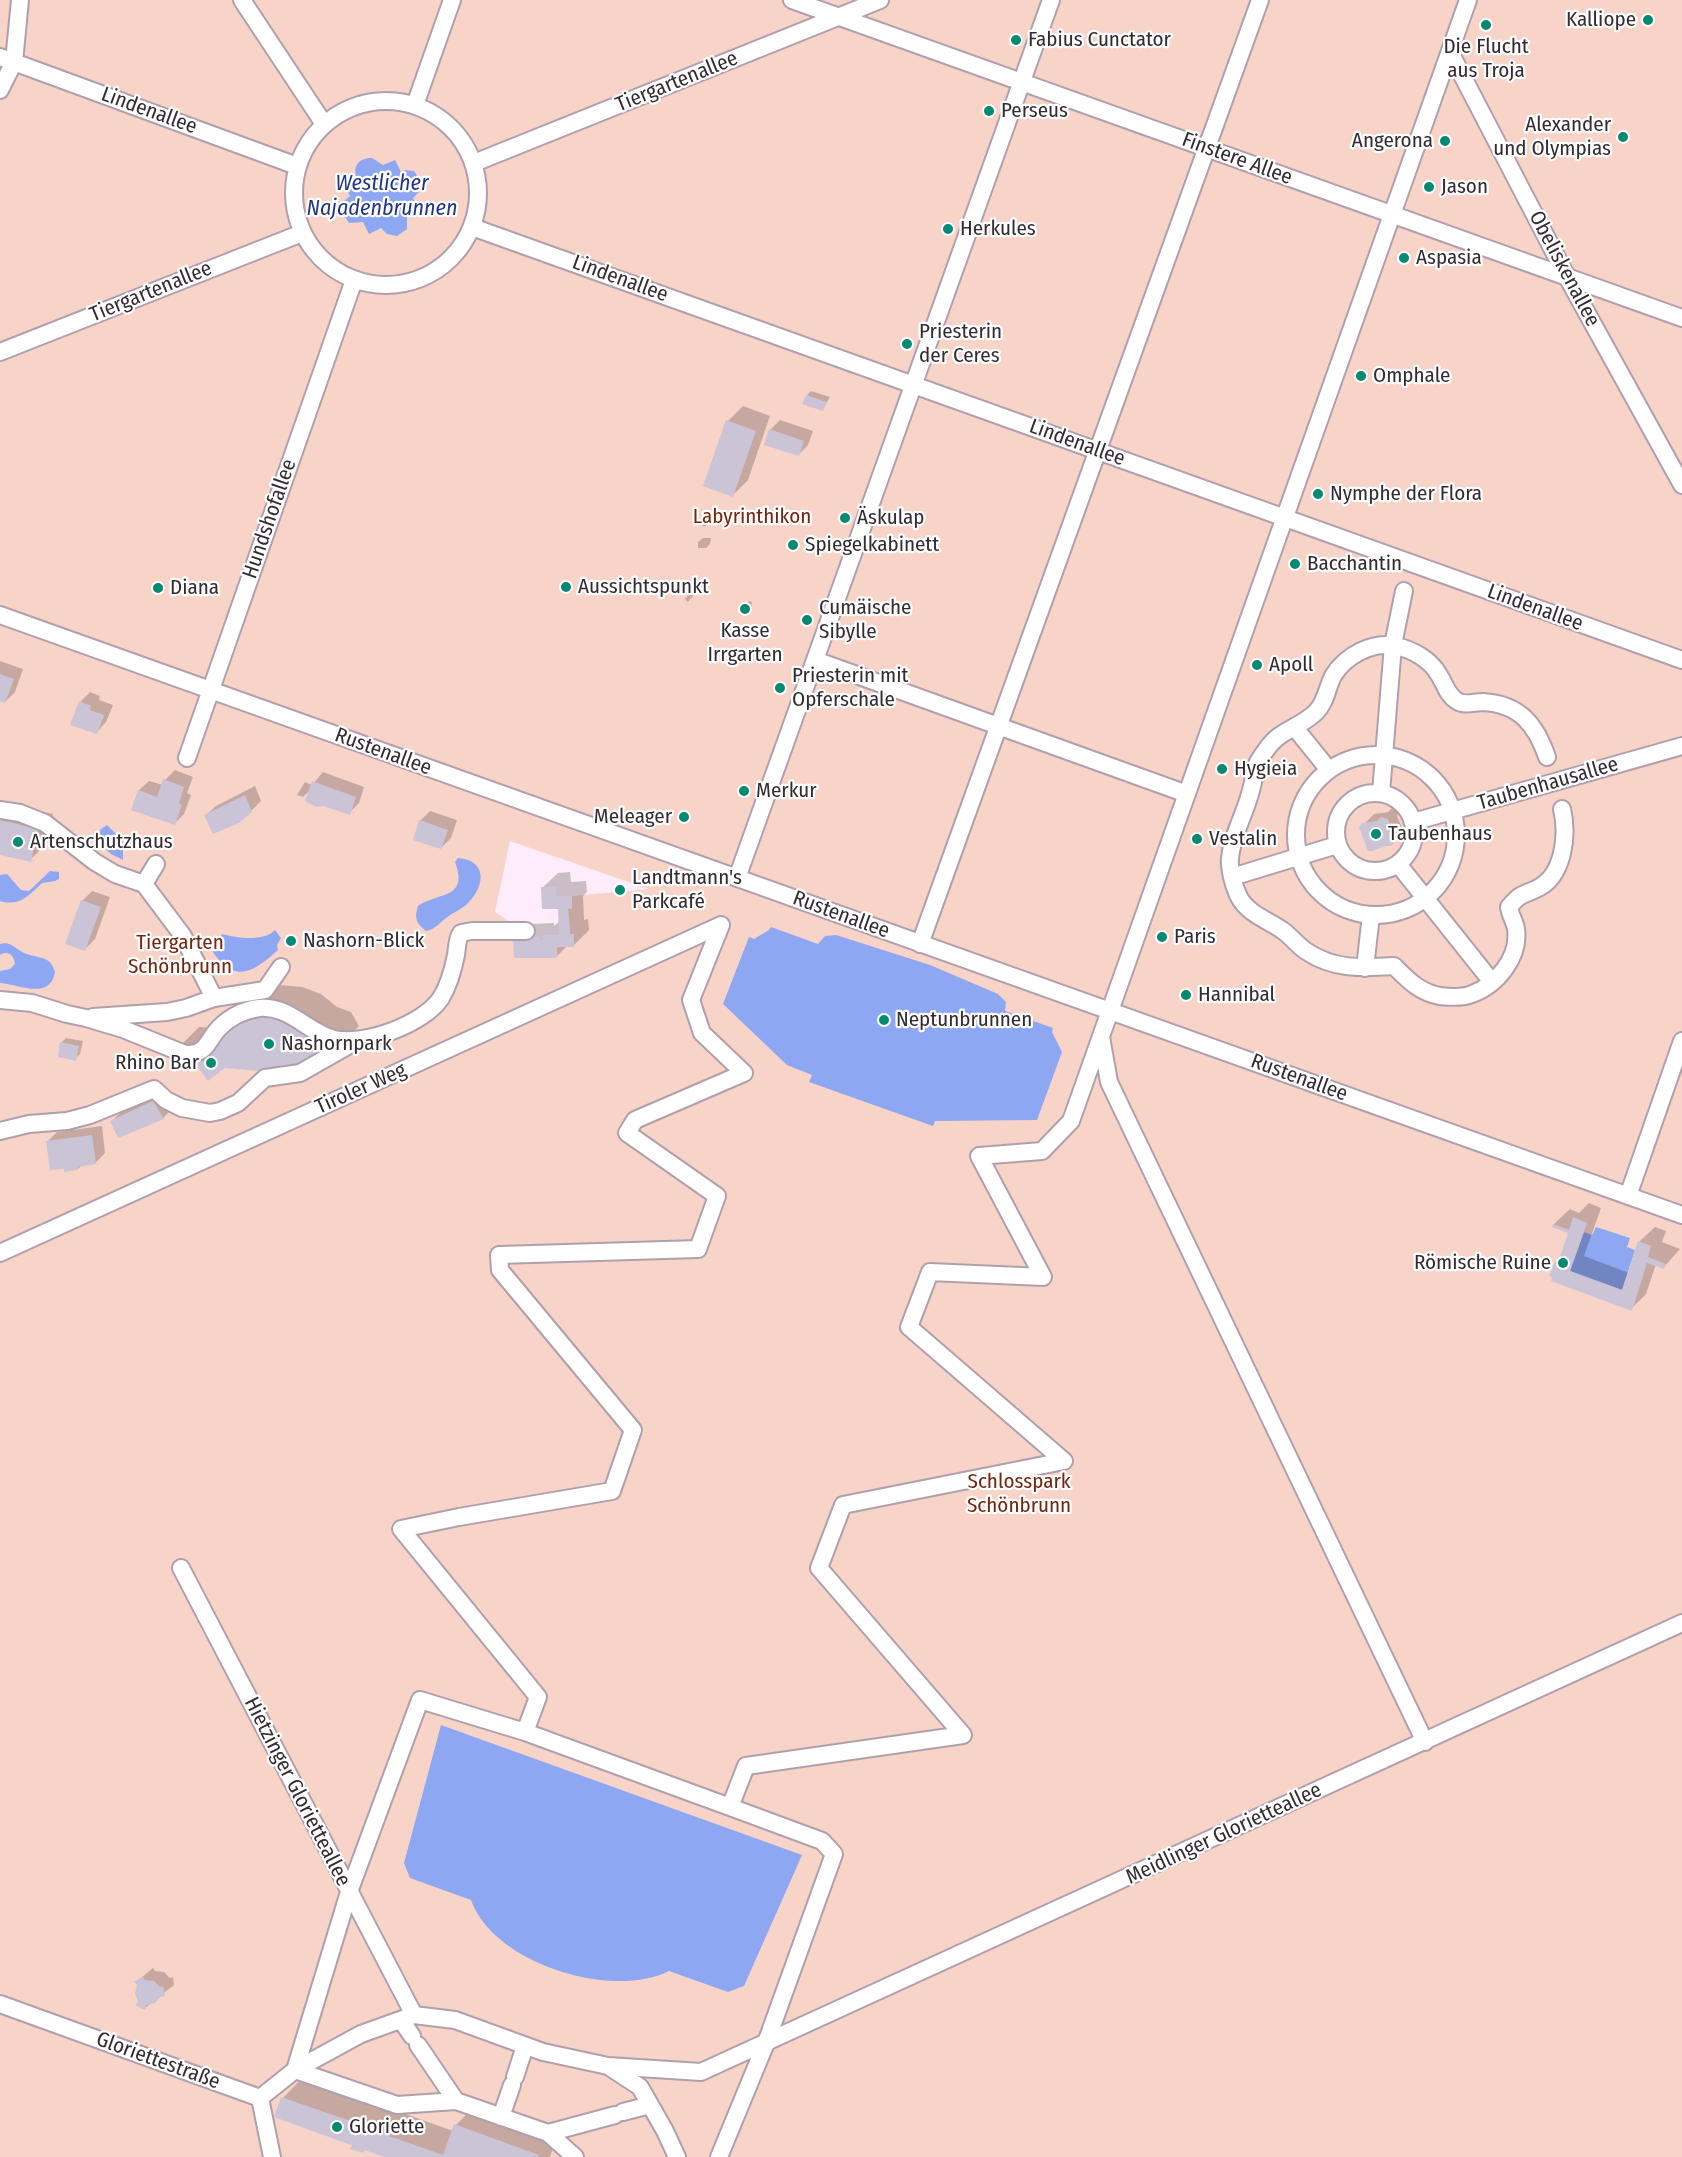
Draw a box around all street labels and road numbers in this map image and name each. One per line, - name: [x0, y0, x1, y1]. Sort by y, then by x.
- street label: Tiergartenallee: [612, 46, 742, 118]
- street label: Lindenallee: [98, 82, 200, 140]
- street label: Finstere Allee: [1178, 127, 1296, 191]
- street label: Obeliskenallee: [1523, 207, 1605, 331]
- street label: Lindenallee: [569, 250, 671, 308]
- street label: Tiergartenallee: [86, 256, 216, 328]
- street label: Lindenallee: [1026, 414, 1128, 472]
- street label: Hundshofallee: [238, 456, 302, 582]
- street label: Lindenallee: [1484, 579, 1586, 637]
- street label: Rustenallee: [331, 723, 435, 781]
- street label: Taubenhausallee: [1475, 752, 1621, 816]
- street label: Rustenallee: [789, 886, 893, 944]
- street label: Rustenallee: [1247, 1049, 1351, 1107]
- street label: Tiroler Weg: [312, 1058, 410, 1120]
- street label: Hietzinger Glorietteallee: [238, 1693, 356, 1891]
- street label: Meidlinger Glorietteallee: [1122, 1778, 1326, 1890]
- street label: Gloriettestraße: [93, 2027, 223, 2095]

